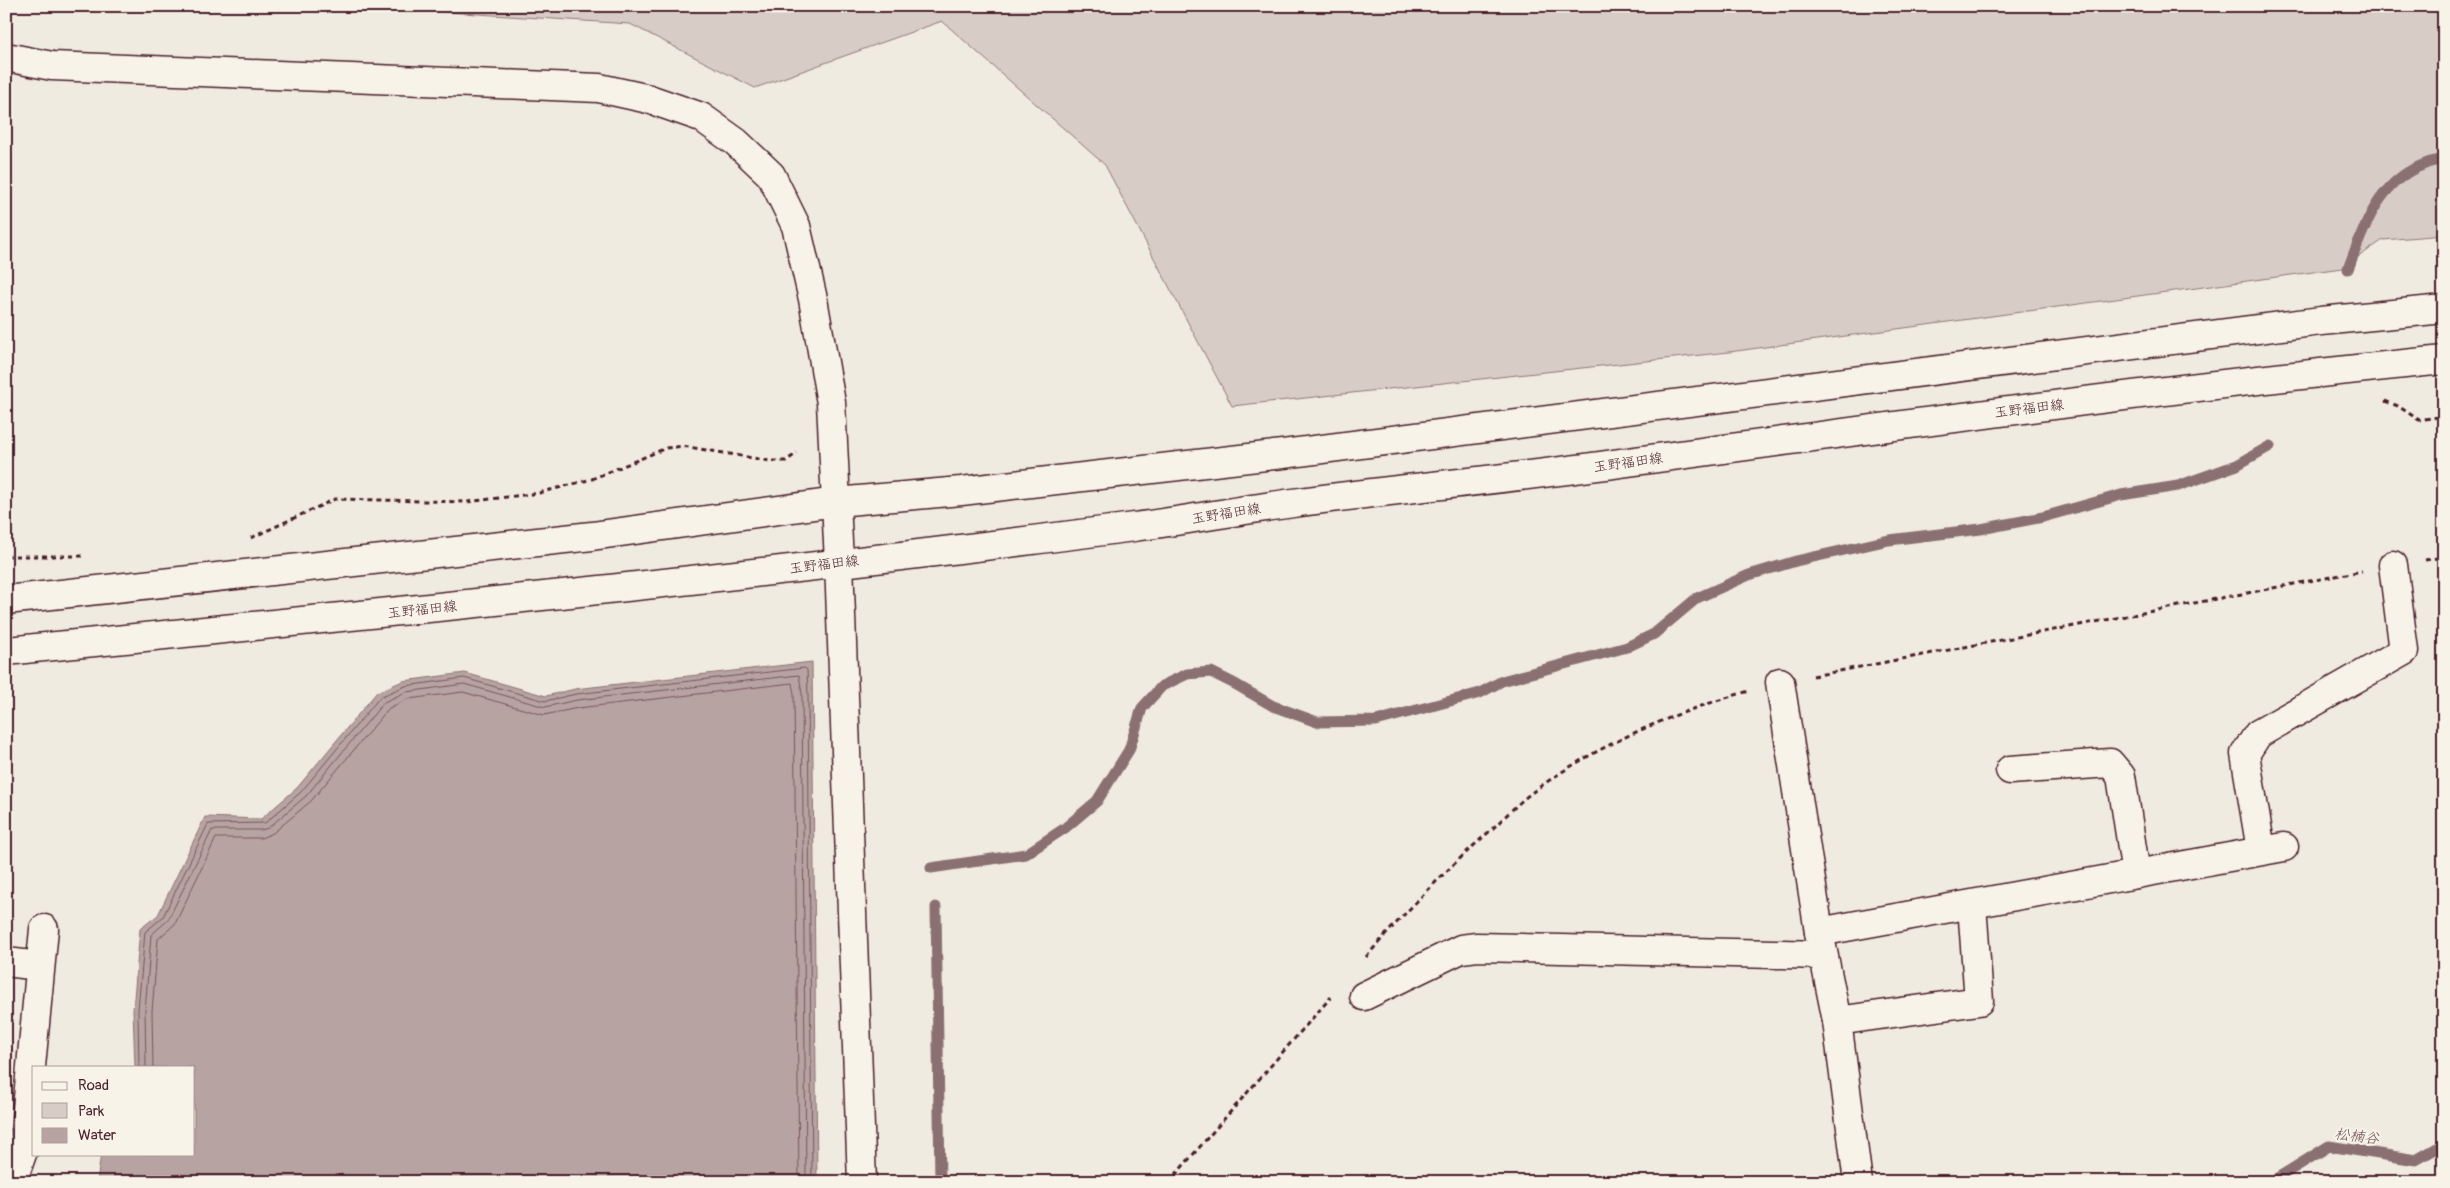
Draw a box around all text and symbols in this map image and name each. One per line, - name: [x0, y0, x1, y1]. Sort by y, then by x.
- street label: 玉野福田線: [1993, 396, 2065, 421]
- street label: 玉野福田線: [1592, 449, 1664, 476]
- street label: 玉野福田線: [1190, 500, 1262, 527]
- street label: 玉野福田線: [788, 552, 860, 577]
- street label: 玉野福田線: [386, 597, 458, 622]
- legend: [32, 1066, 195, 1156]
- text: Road: [78, 1076, 109, 1095]
- text: Park: [78, 1102, 105, 1121]
- water label: 松楠谷: [2333, 1124, 2381, 1149]
- text: Water: [78, 1126, 117, 1145]

